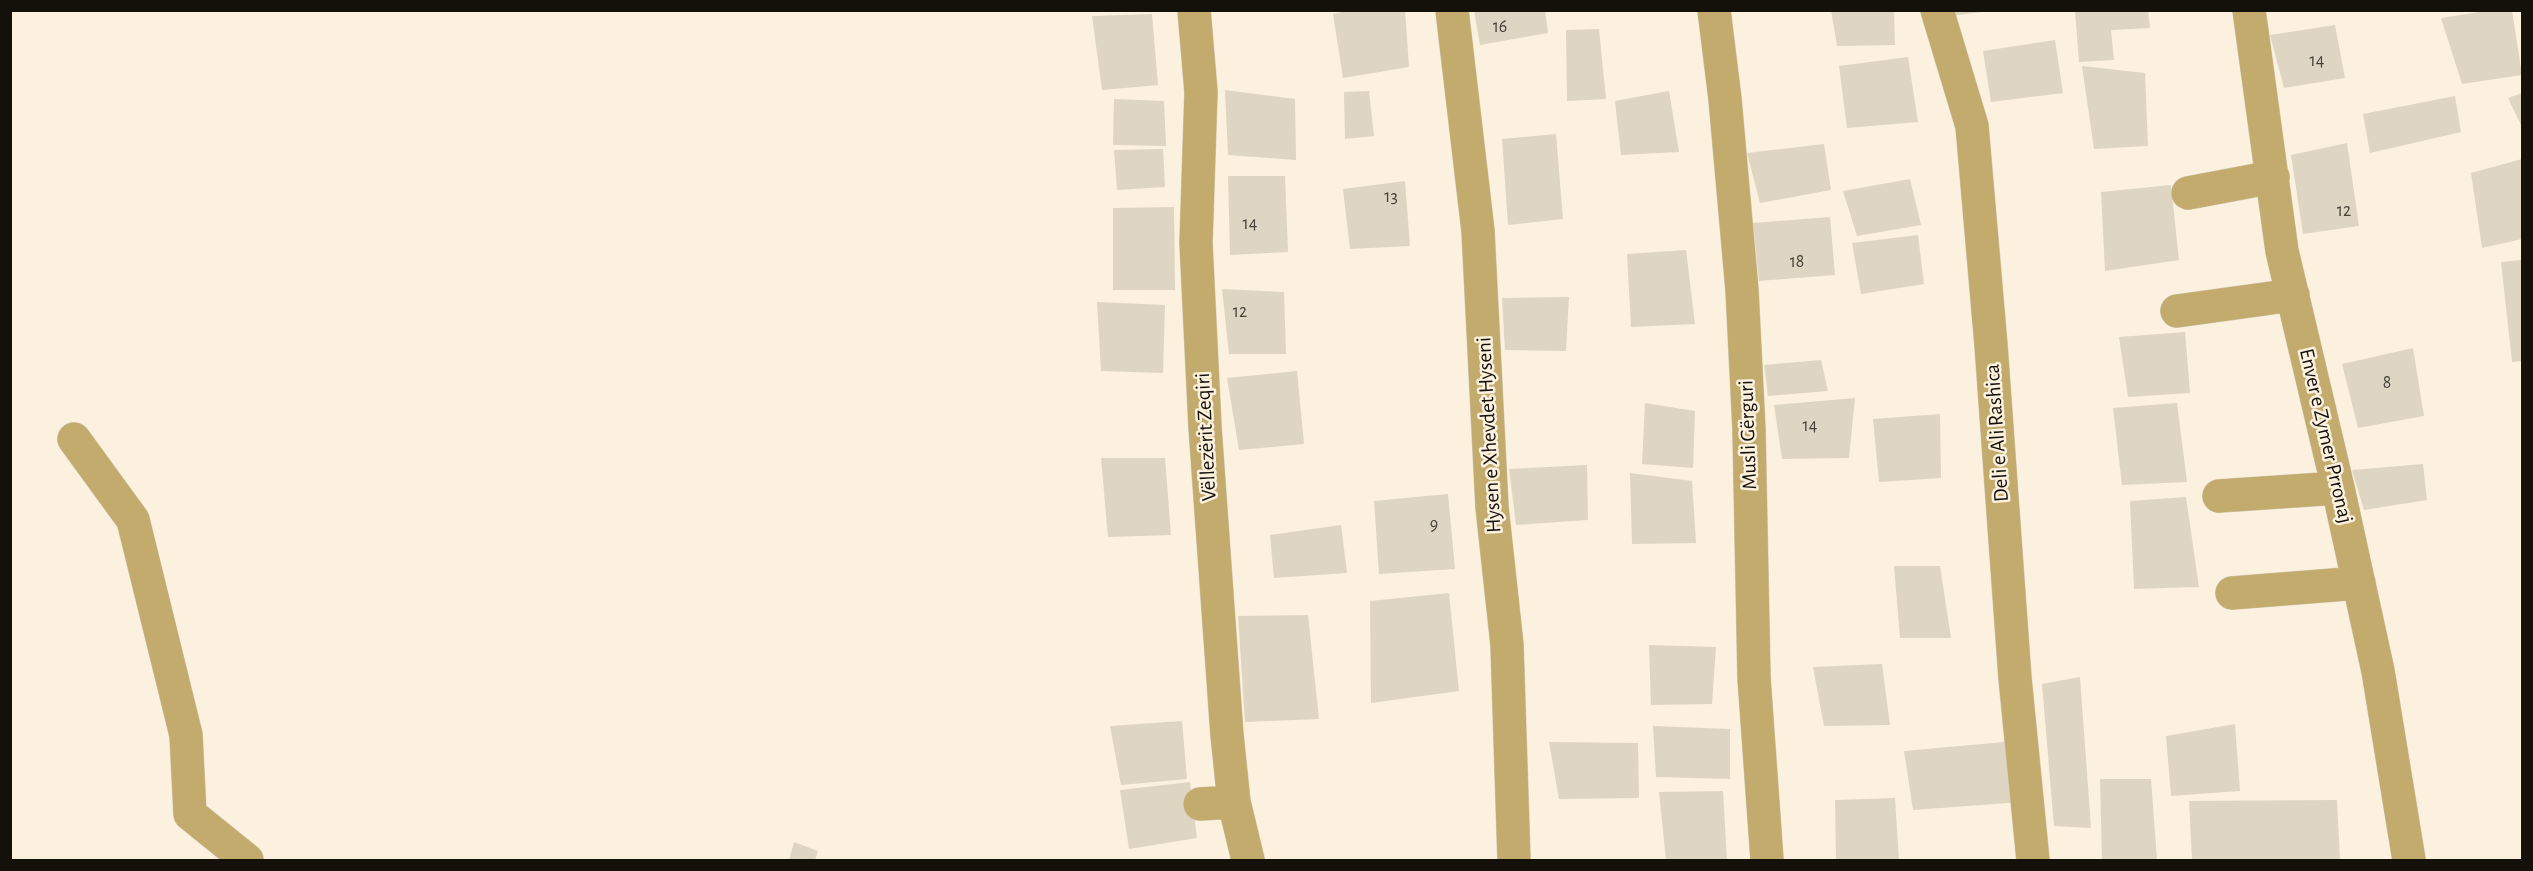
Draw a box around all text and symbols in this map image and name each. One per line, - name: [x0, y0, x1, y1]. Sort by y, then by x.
- house number: 16: [1493, 16, 1507, 38]
- house number: 14: [2310, 50, 2324, 72]
- house number: 13: [1384, 186, 1398, 208]
- house number: 12: [2337, 200, 2351, 222]
- house number: 14: [1243, 213, 1257, 235]
- house number: 18: [1790, 251, 1804, 273]
- house number: 12: [1233, 301, 1247, 323]
- street label: Hysen e Xhevdet Hyseni: [1471, 336, 1507, 534]
- street label: Enver e Zymer Prronaj: [2294, 346, 2358, 526]
- street label: Deli e Ali Rashica: [1980, 363, 2014, 503]
- street label: Vëllezërit Zeqiri: [1190, 372, 1222, 502]
- house number: 8: [2383, 372, 2391, 394]
- street label: Musli Gërguri: [1733, 380, 1763, 490]
- house number: 14: [1803, 415, 1817, 437]
- house number: 9: [1430, 514, 1438, 536]

